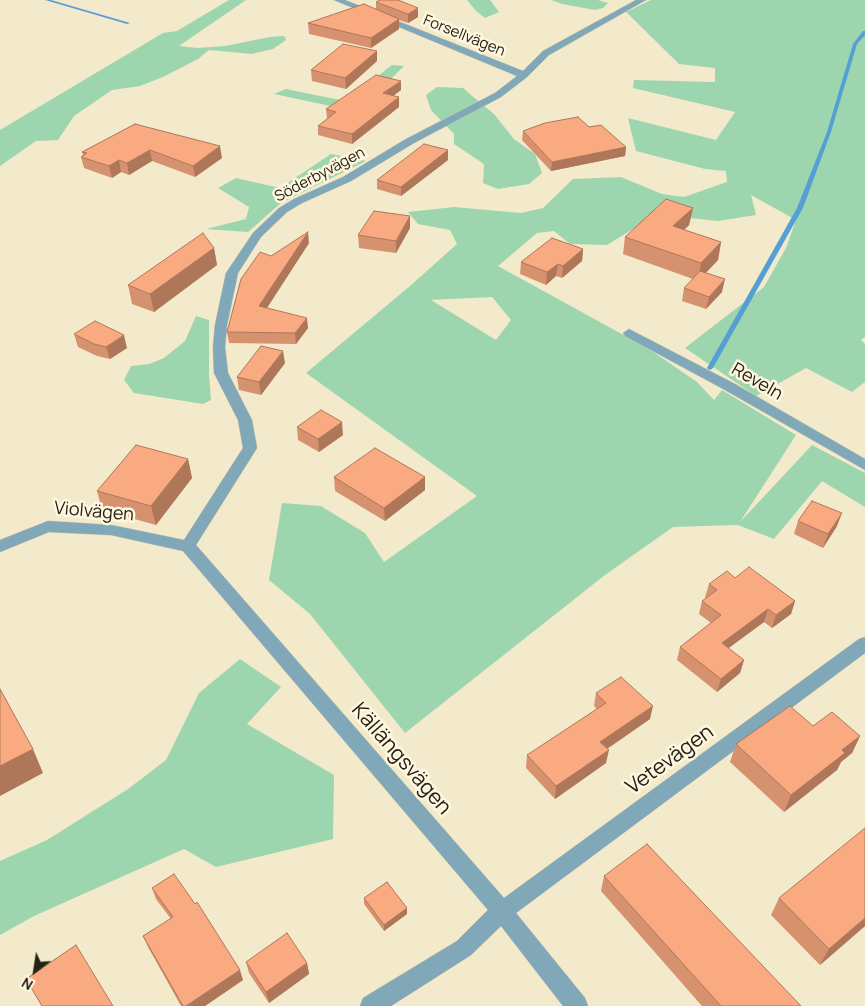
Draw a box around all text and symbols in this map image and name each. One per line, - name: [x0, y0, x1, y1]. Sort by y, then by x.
- street label: Forsellvägen: [420, 11, 508, 61]
- street label: Söderbyvägen: [272, 144, 368, 206]
- street label: Reveln: [727, 359, 787, 405]
- street label: Violvägen: [53, 498, 135, 526]
- street label: Källängsvägen: [346, 698, 456, 820]
- street label: Vetevägen: [621, 720, 719, 800]
- north arrow: [10, 946, 60, 996]
- text: N: [18, 974, 36, 995]

